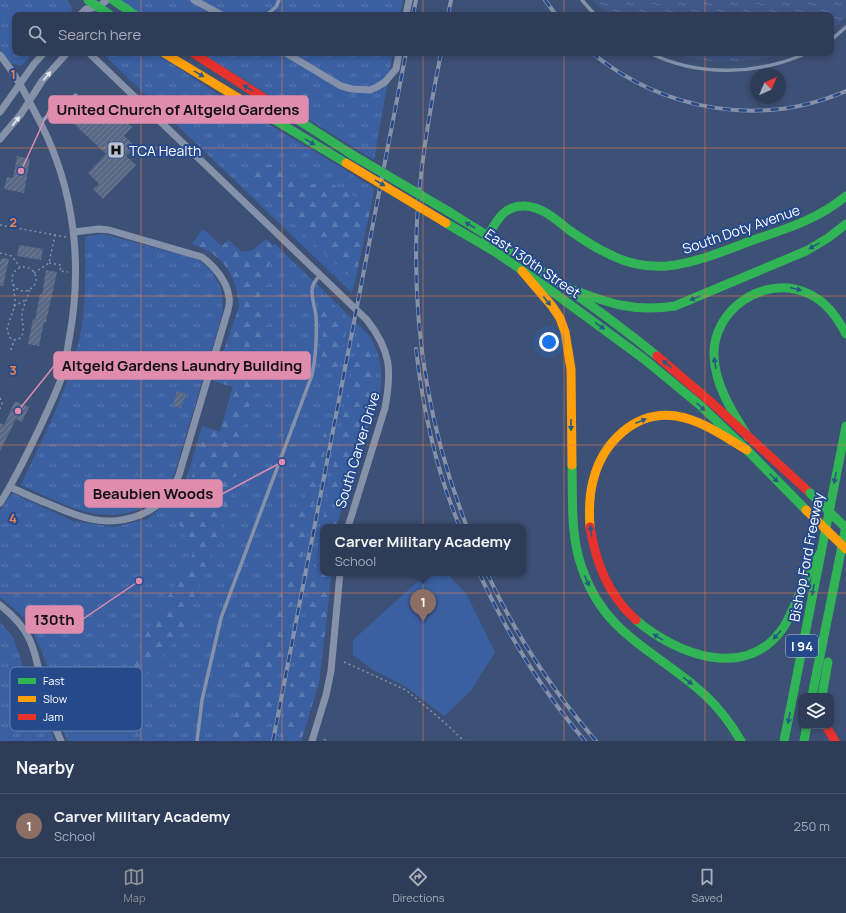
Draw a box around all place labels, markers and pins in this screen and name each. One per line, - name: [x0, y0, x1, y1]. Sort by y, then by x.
- callout: United Church of Altgeld Gardens: [49, 96, 308, 123]
- hospital icon: TCA Health: [106, 140, 126, 160]
- place label: TCA Health: [129, 141, 201, 160]
- callout: Altgeld Gardens Laundry Building: [54, 352, 310, 379]
- callout: Beaubien Woods: [85, 480, 222, 507]
- pin: 1: [410, 589, 436, 622]
- callout: 130th: [26, 606, 83, 633]

